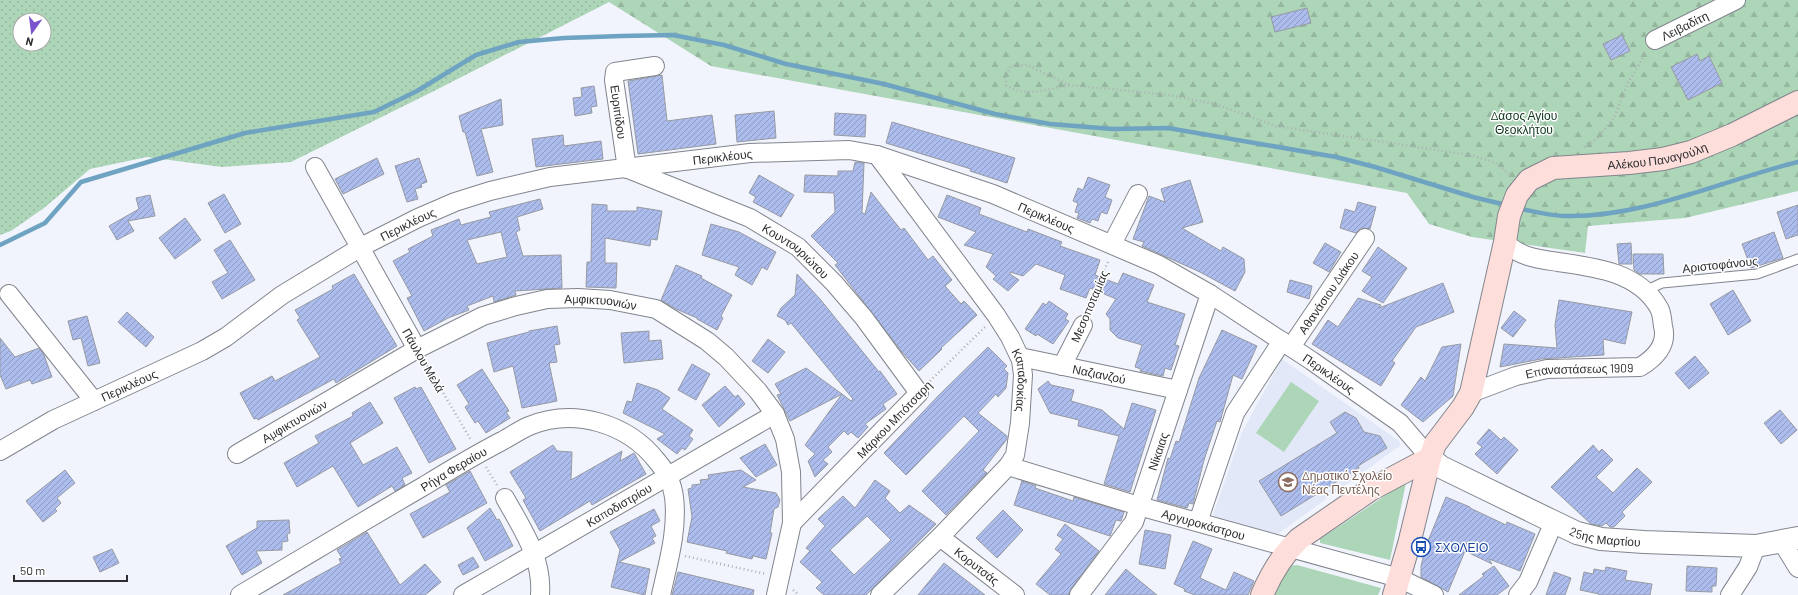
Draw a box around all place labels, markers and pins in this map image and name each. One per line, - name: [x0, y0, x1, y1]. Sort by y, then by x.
- place label: Δημοτικό Σχολείο Νέας Πεντέλης: [1302, 468, 1393, 497]
- school or university icon: Δημοτικό Σχολείο Νέας Πεντέλης: [1277, 471, 1299, 493]
- bus stop icon: ΣΧΟΛΕΙΟ: [1410, 536, 1432, 558]
- place label: ΣΧΟΛΕΙΟ: [1435, 540, 1488, 554]

